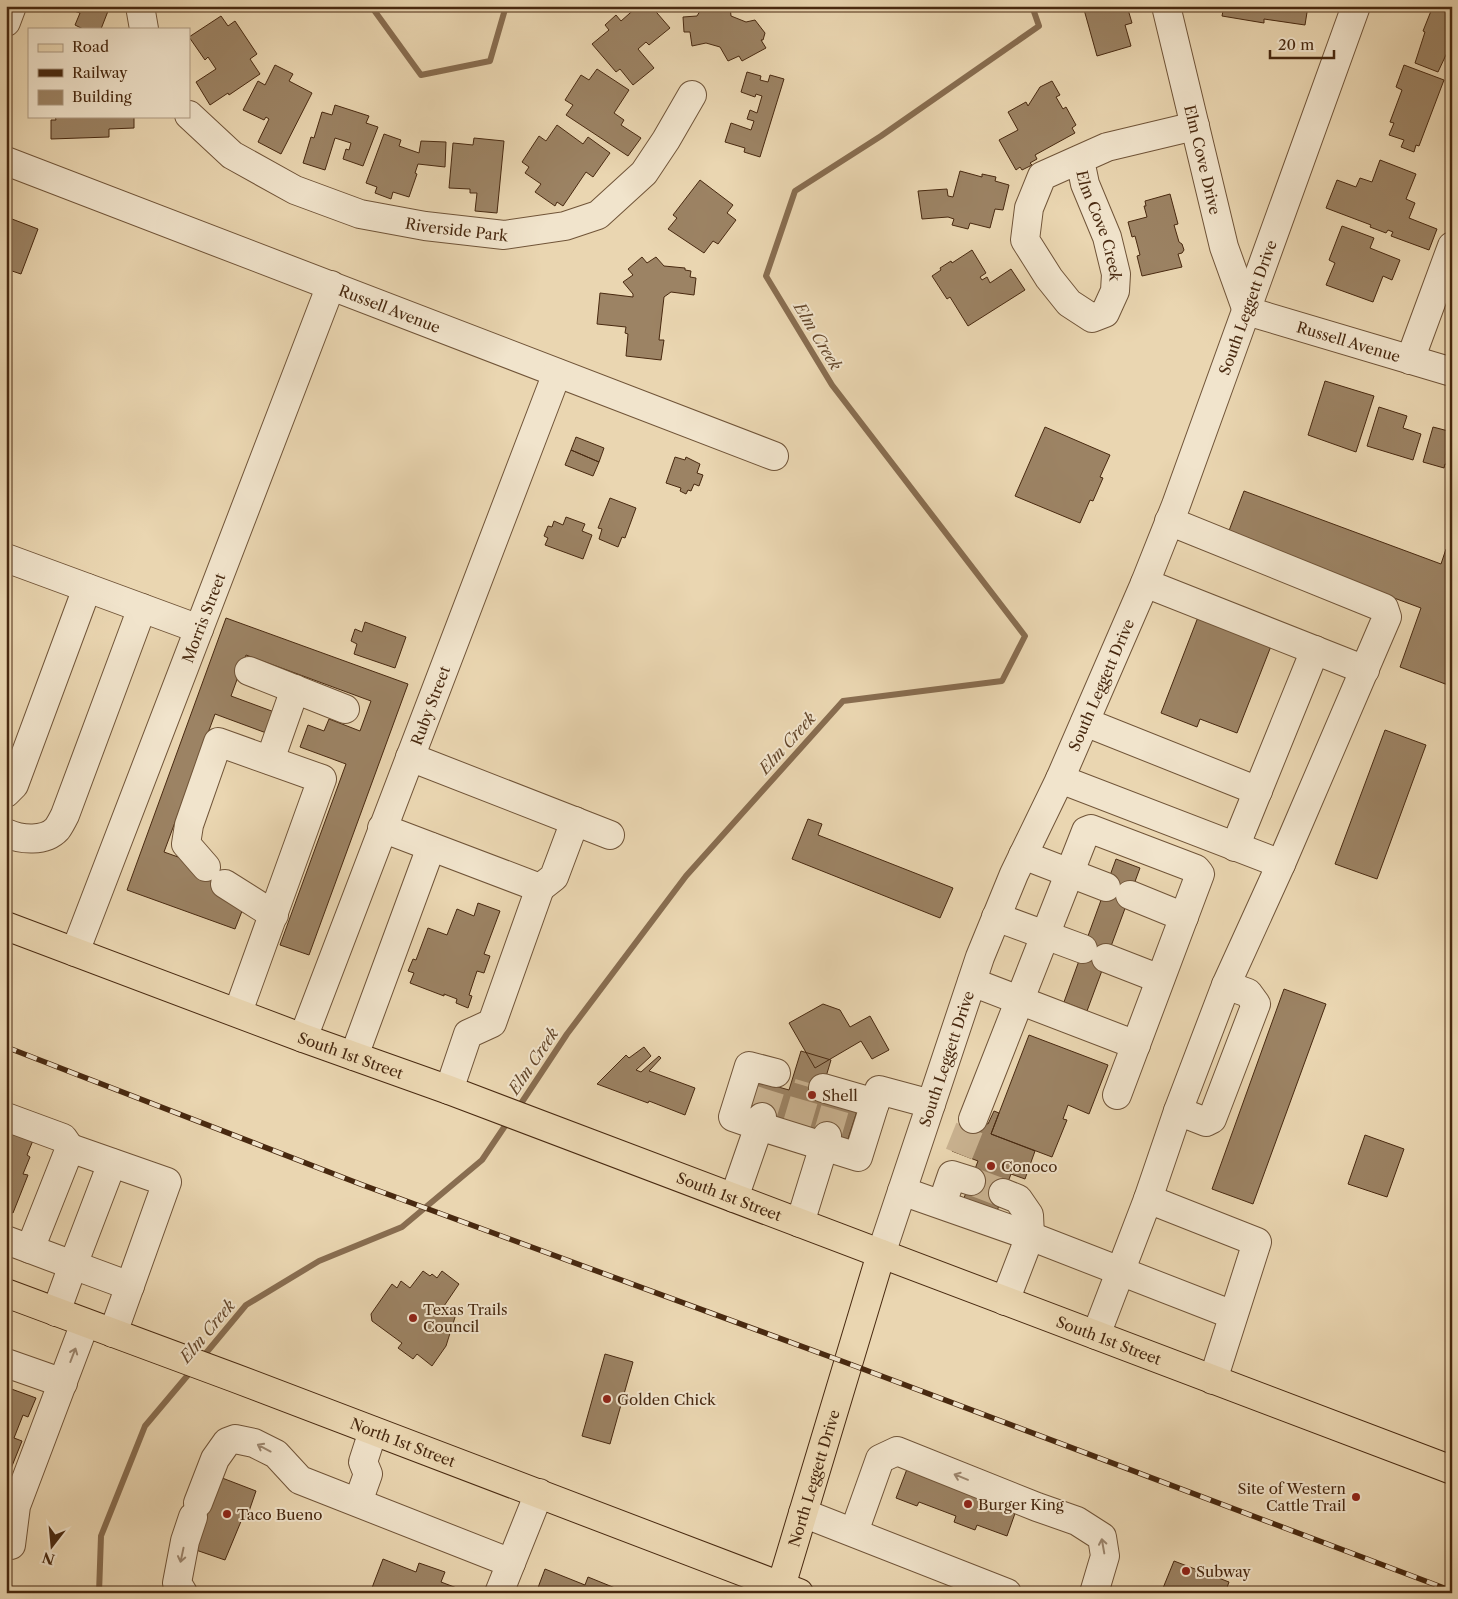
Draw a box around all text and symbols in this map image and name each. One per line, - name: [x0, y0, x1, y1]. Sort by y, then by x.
- legend: [28, 28, 190, 118]
- scale bar: [1270, 28, 1334, 60]
- text: 20 m: [1278, 35, 1314, 54]
- text: Road: [72, 37, 109, 56]
- text: Railway: [72, 63, 128, 82]
- text: Building: [72, 87, 132, 106]
- street label: Elm Cove Drive: [1181, 103, 1225, 216]
- street label: Elm Cove Creek: [1073, 169, 1126, 283]
- street label: Riverside Park: [404, 213, 510, 245]
- street label: South Leggett Drive: [1214, 237, 1280, 377]
- street label: Russell Avenue: [336, 280, 443, 336]
- water label: Elm Creek: [789, 297, 846, 374]
- street label: Russell Avenue: [1294, 317, 1403, 366]
- street label: Morris Street: [178, 570, 229, 665]
- street label: South Leggett Drive: [1064, 616, 1138, 754]
- street label: Ruby Street: [406, 662, 454, 748]
- water label: Elm Creek: [753, 708, 820, 779]
- street label: South Leggett Drive: [915, 988, 978, 1129]
- water label: Elm Creek: [502, 1023, 563, 1100]
- street label: South 1st Street: [295, 1027, 407, 1083]
- place label: Shell: [822, 1086, 858, 1105]
- marker: Shell: [806, 1089, 818, 1101]
- place label: Conoco: [1001, 1157, 1057, 1176]
- marker: Conoco: [985, 1160, 997, 1172]
- street label: South 1st Street: [674, 1168, 785, 1225]
- water label: Elm Creek: [174, 1295, 240, 1368]
- place label: Texas Trails Council: [423, 1300, 507, 1336]
- street label: South 1st Street: [1054, 1311, 1165, 1369]
- marker: Texas Trails Council: [407, 1312, 419, 1324]
- one-way arrow: [69, 1347, 78, 1363]
- place label: Golden Chick: [617, 1390, 717, 1409]
- marker: Golden Chick: [601, 1393, 613, 1405]
- street label: North Leggett Drive: [784, 1407, 843, 1549]
- street label: North 1st Street: [348, 1413, 459, 1471]
- one-way arrow: [256, 1443, 271, 1453]
- one-way arrow: [954, 1472, 969, 1481]
- place label: Site of Western Cattle Trail: [1237, 1479, 1347, 1515]
- marker: Site of Western Cattle Trail: [1350, 1491, 1362, 1503]
- place label: Burger King: [978, 1495, 1064, 1514]
- marker: Burger King: [962, 1498, 974, 1510]
- place label: Taco Bueno: [237, 1505, 322, 1524]
- marker: Taco Bueno: [221, 1508, 233, 1520]
- north arrow: [28, 1522, 78, 1572]
- one-way arrow: [1098, 1538, 1108, 1554]
- one-way arrow: [177, 1546, 186, 1562]
- text: N: [40, 1548, 57, 1569]
- place label: Subway: [1196, 1562, 1251, 1581]
- marker: Subway: [1180, 1565, 1192, 1577]

